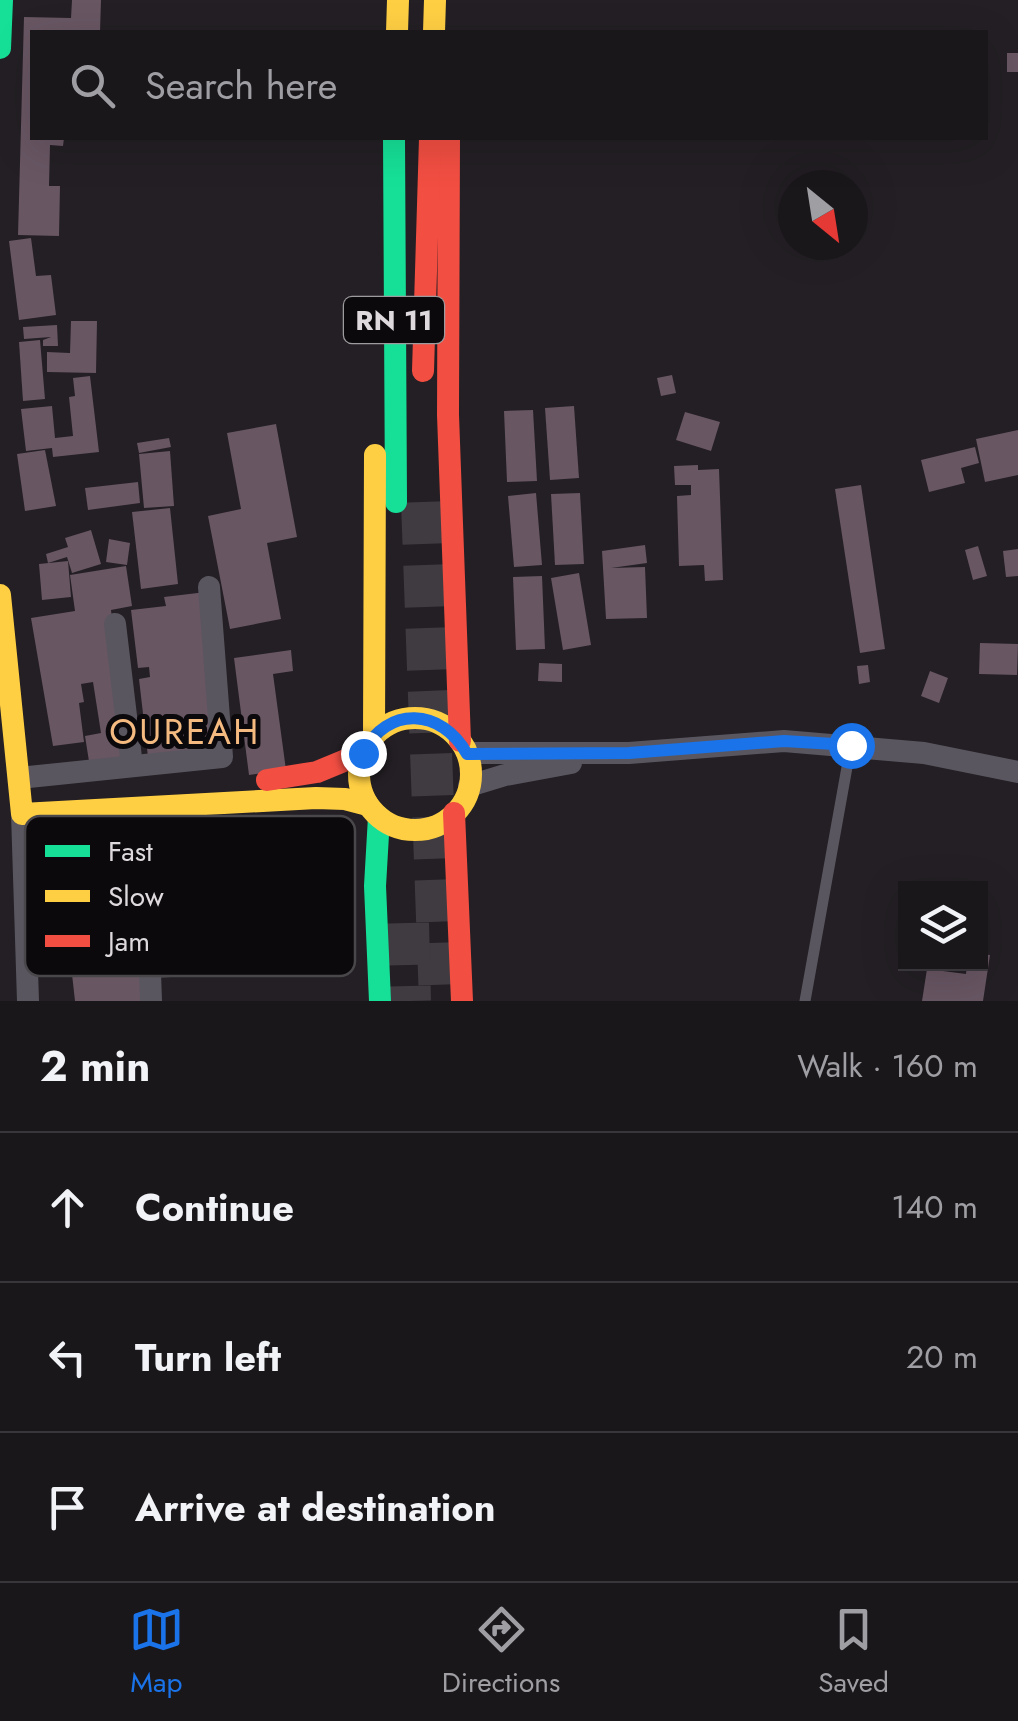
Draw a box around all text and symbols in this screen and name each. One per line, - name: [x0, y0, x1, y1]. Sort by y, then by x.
- search box: [30, 30, 988, 140]
- icon: search: [65, 58, 120, 113]
- text: Search here: [145, 58, 337, 113]
- north arrow: [778, 170, 868, 260]
- road number: RN 11: [344, 297, 444, 343]
- district label: OUREAH: [109, 707, 261, 757]
- route start: [829, 723, 875, 769]
- route end: [341, 731, 387, 777]
- legend: [25, 816, 355, 976]
- text: Fast: [108, 831, 153, 872]
- text: Slow: [108, 876, 164, 917]
- map controls: [898, 881, 988, 971]
- button: layers: [898, 881, 988, 971]
- text: Jam: [104, 921, 150, 962]
- text: 2 min: [40, 1036, 150, 1097]
- text: Walk · 160 m: [797, 1043, 978, 1089]
- icon: ahead: [40, 1180, 95, 1235]
- text: Continue: [135, 1180, 294, 1235]
- text: 140 m: [891, 1184, 978, 1230]
- icon: left: [40, 1330, 95, 1385]
- text: Turn left: [135, 1330, 281, 1385]
- text: 20 m: [906, 1334, 978, 1380]
- icon: arrive: [40, 1480, 95, 1535]
- text: Arrive at destination: [135, 1480, 496, 1535]
- tab: Map: [129, 1602, 184, 1703]
- tab: Directions: [442, 1602, 560, 1703]
- tab: Saved: [818, 1602, 889, 1703]

